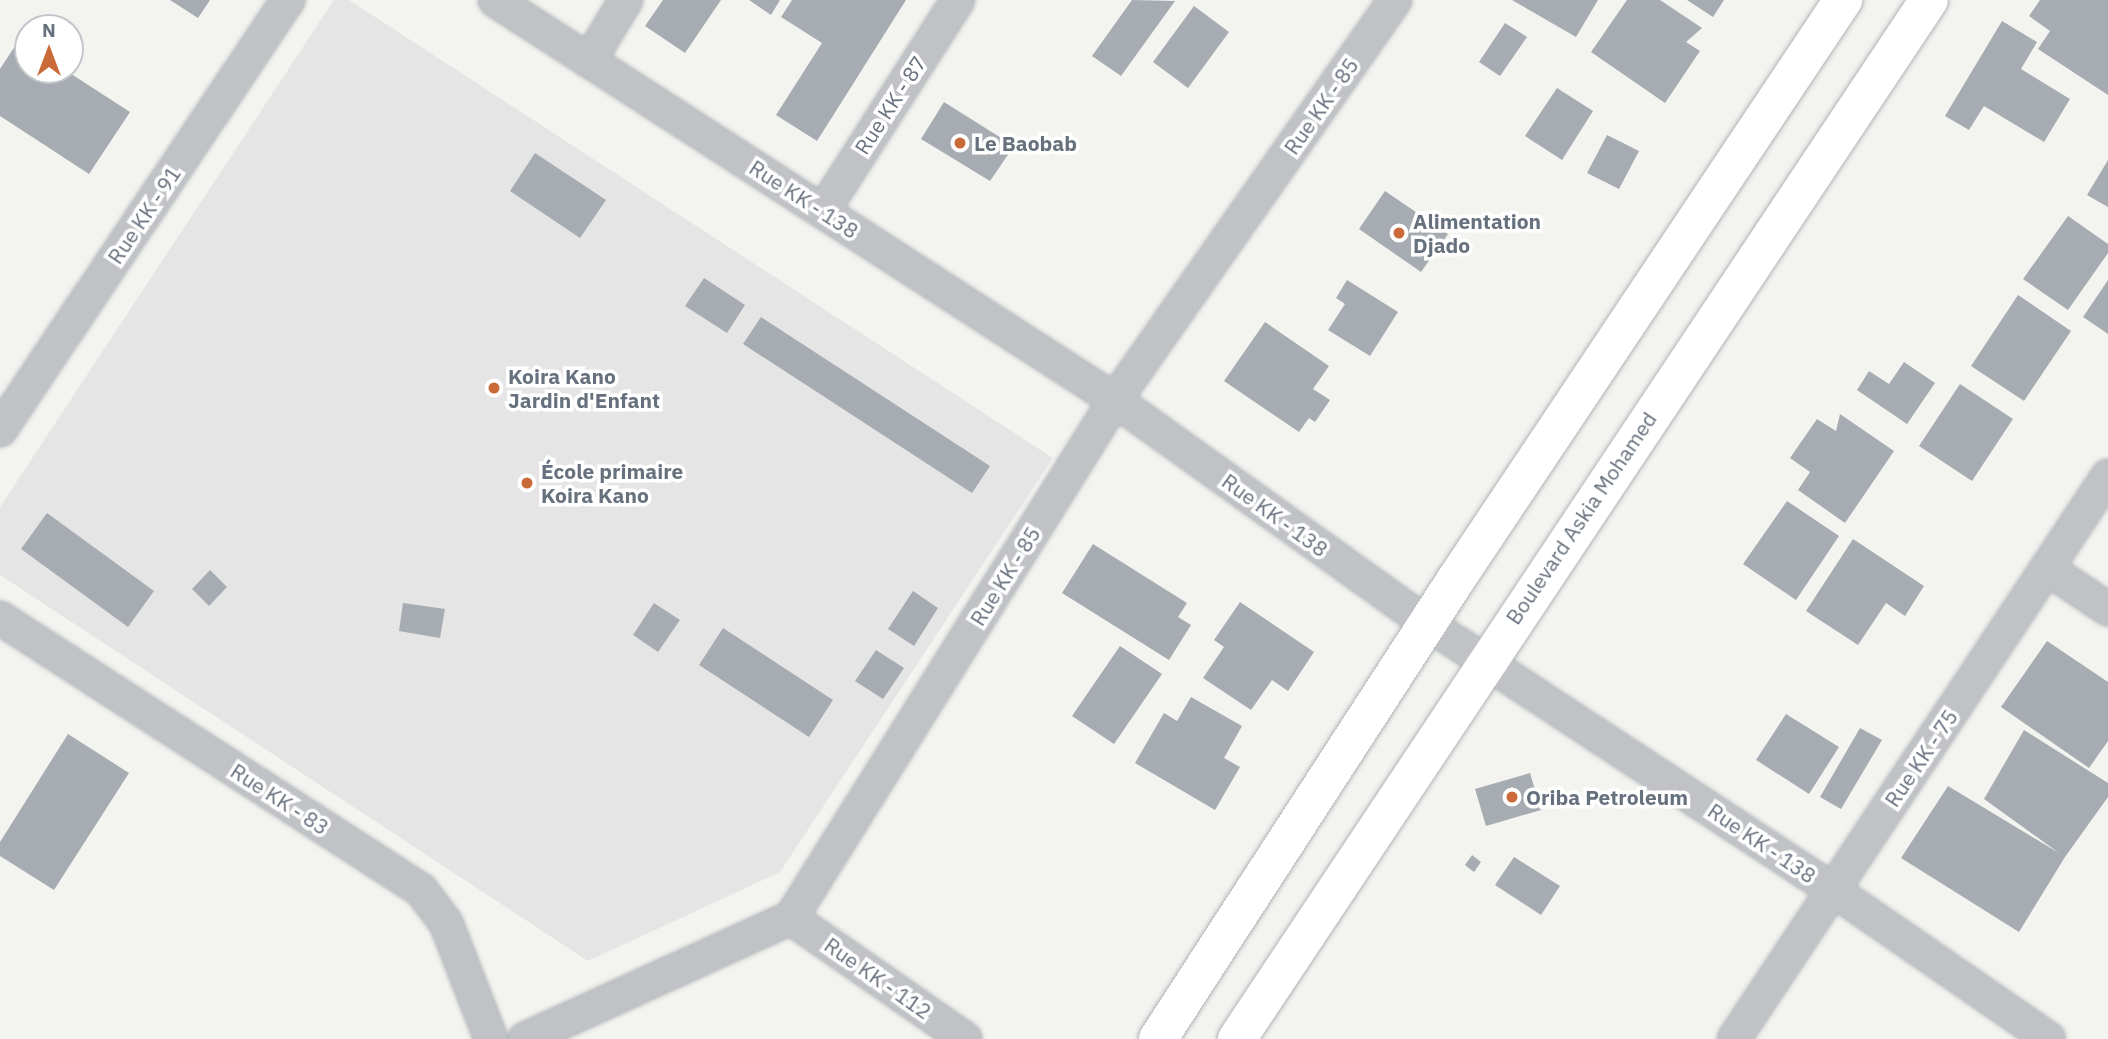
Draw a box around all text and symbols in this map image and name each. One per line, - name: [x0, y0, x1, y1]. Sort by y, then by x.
- north arrow: [14, 14, 84, 84]
- text: N: [42, 18, 56, 42]
- street label: Rue KK - 87: [849, 51, 931, 159]
- street label: Rue KK - 85: [1279, 53, 1363, 159]
- place label: Le Baobab: [974, 130, 1077, 156]
- marker: Le Baobab: [952, 135, 968, 151]
- street label: Rue KK - 138: [745, 155, 863, 243]
- street label: Rue KK - 91: [102, 162, 186, 268]
- place label: Alimentation Djado: [1413, 208, 1541, 258]
- marker: Alimentation Djado: [1391, 225, 1407, 241]
- place label: Koira Kano Jardin d'Enfant: [508, 363, 660, 413]
- marker: Koira Kano Jardin d'Enfant: [486, 380, 502, 396]
- street label: Boulevard Askia Mohamed: [1500, 407, 1662, 629]
- place label: École primaire Koira Kano: [541, 458, 683, 508]
- street label: Rue KK - 138: [1217, 468, 1333, 562]
- marker: École primaire Koira Kano: [519, 475, 535, 491]
- street label: Rue KK - 85: [965, 522, 1045, 630]
- street label: Rue KK - 75: [1879, 705, 1963, 811]
- street label: Rue KK - 83: [226, 758, 334, 840]
- place label: Oriba Petroleum: [1526, 784, 1688, 810]
- marker: Oriba Petroleum: [1504, 789, 1520, 805]
- street label: Rue KK - 138: [1703, 798, 1821, 888]
- street label: Rue KK - 112: [820, 932, 936, 1024]

